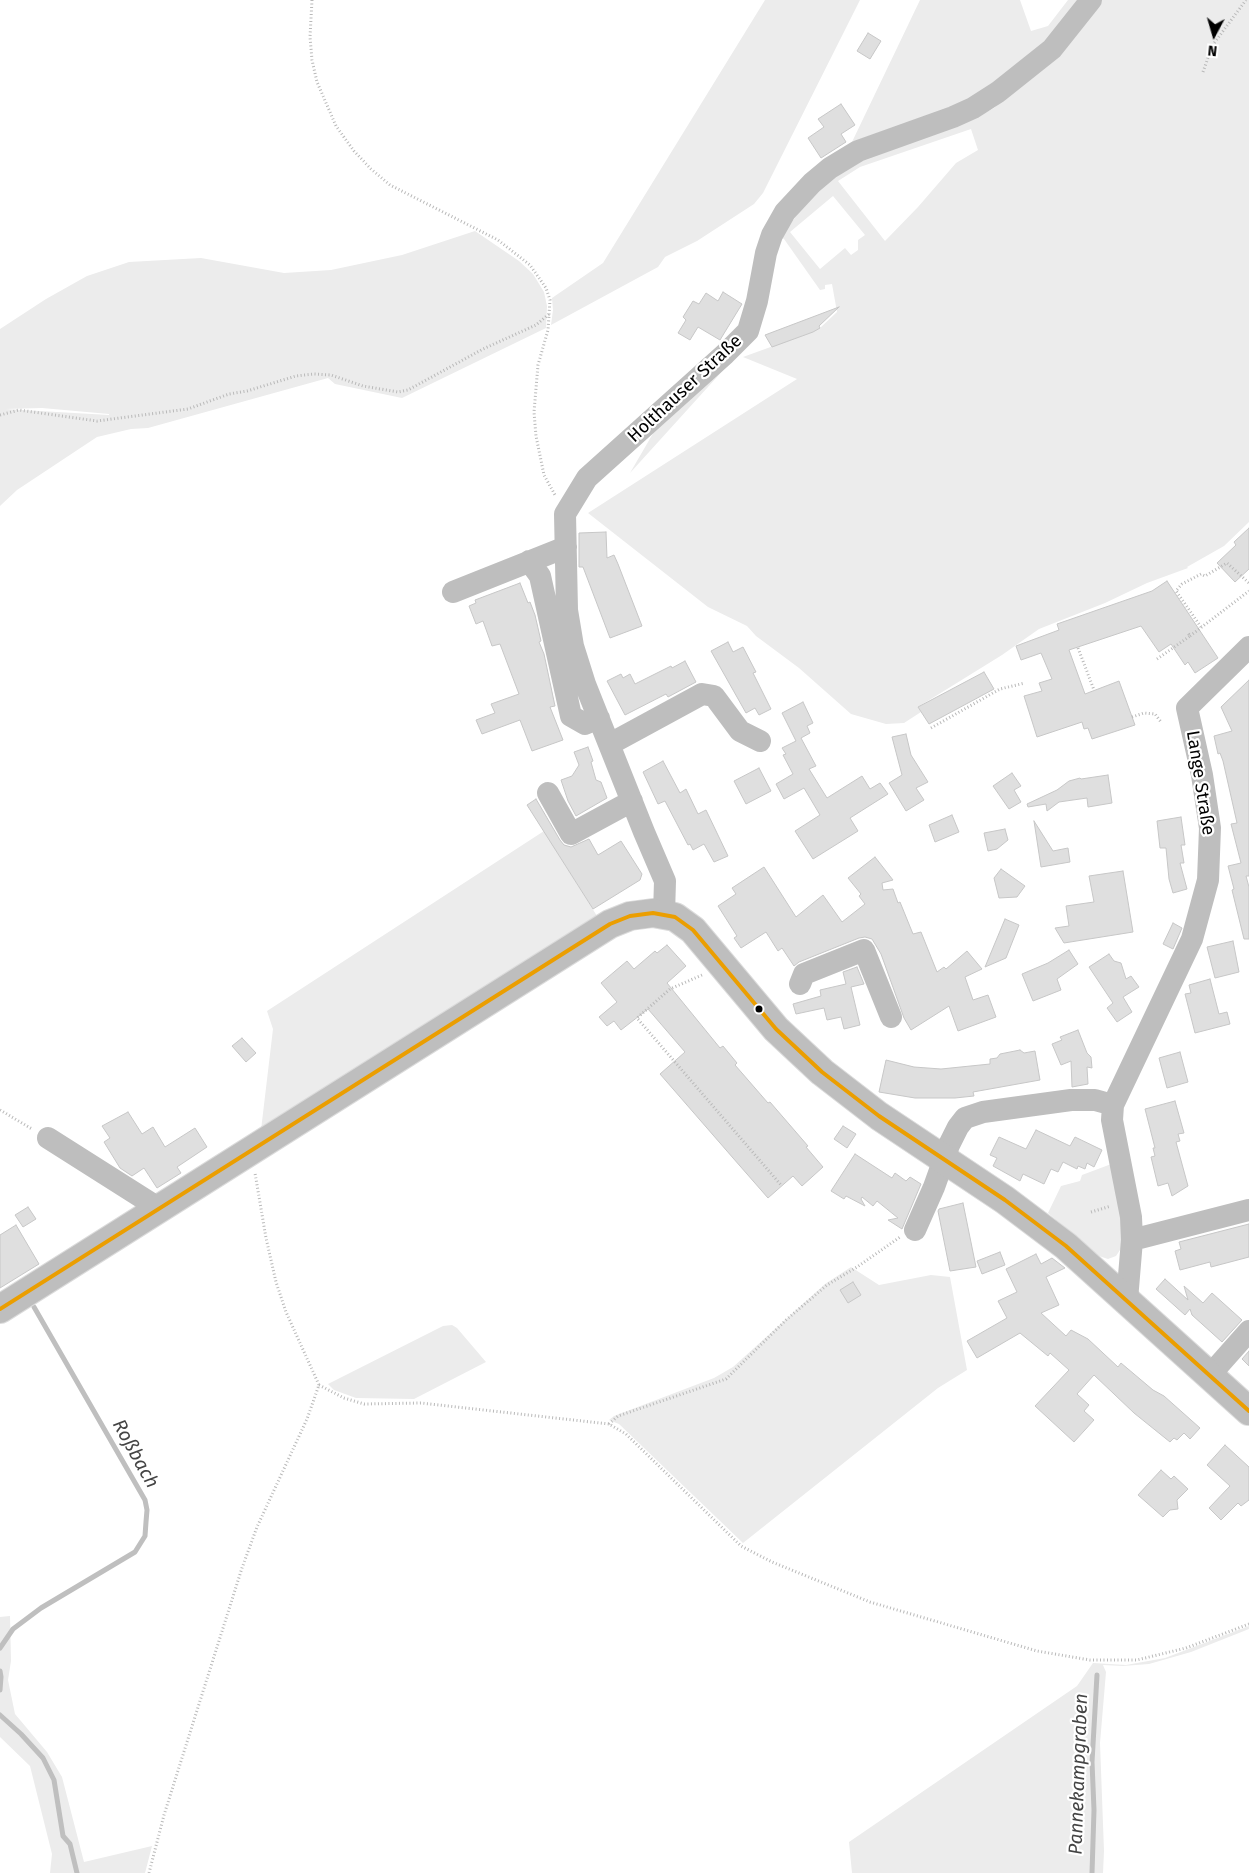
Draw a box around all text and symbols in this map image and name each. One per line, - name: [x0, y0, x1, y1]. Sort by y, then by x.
- north arrow: [1189, 10, 1239, 60]
- text: N: [1207, 41, 1218, 59]
- street label: Holthauser Straße: [623, 331, 747, 447]
- street label: Lange Straße: [1181, 729, 1219, 837]
- unlabelled marker: [754, 1004, 764, 1014]
- water label: Roßbach: [107, 1416, 163, 1492]
- water label: Pannekampgraben: [1065, 1693, 1093, 1855]

